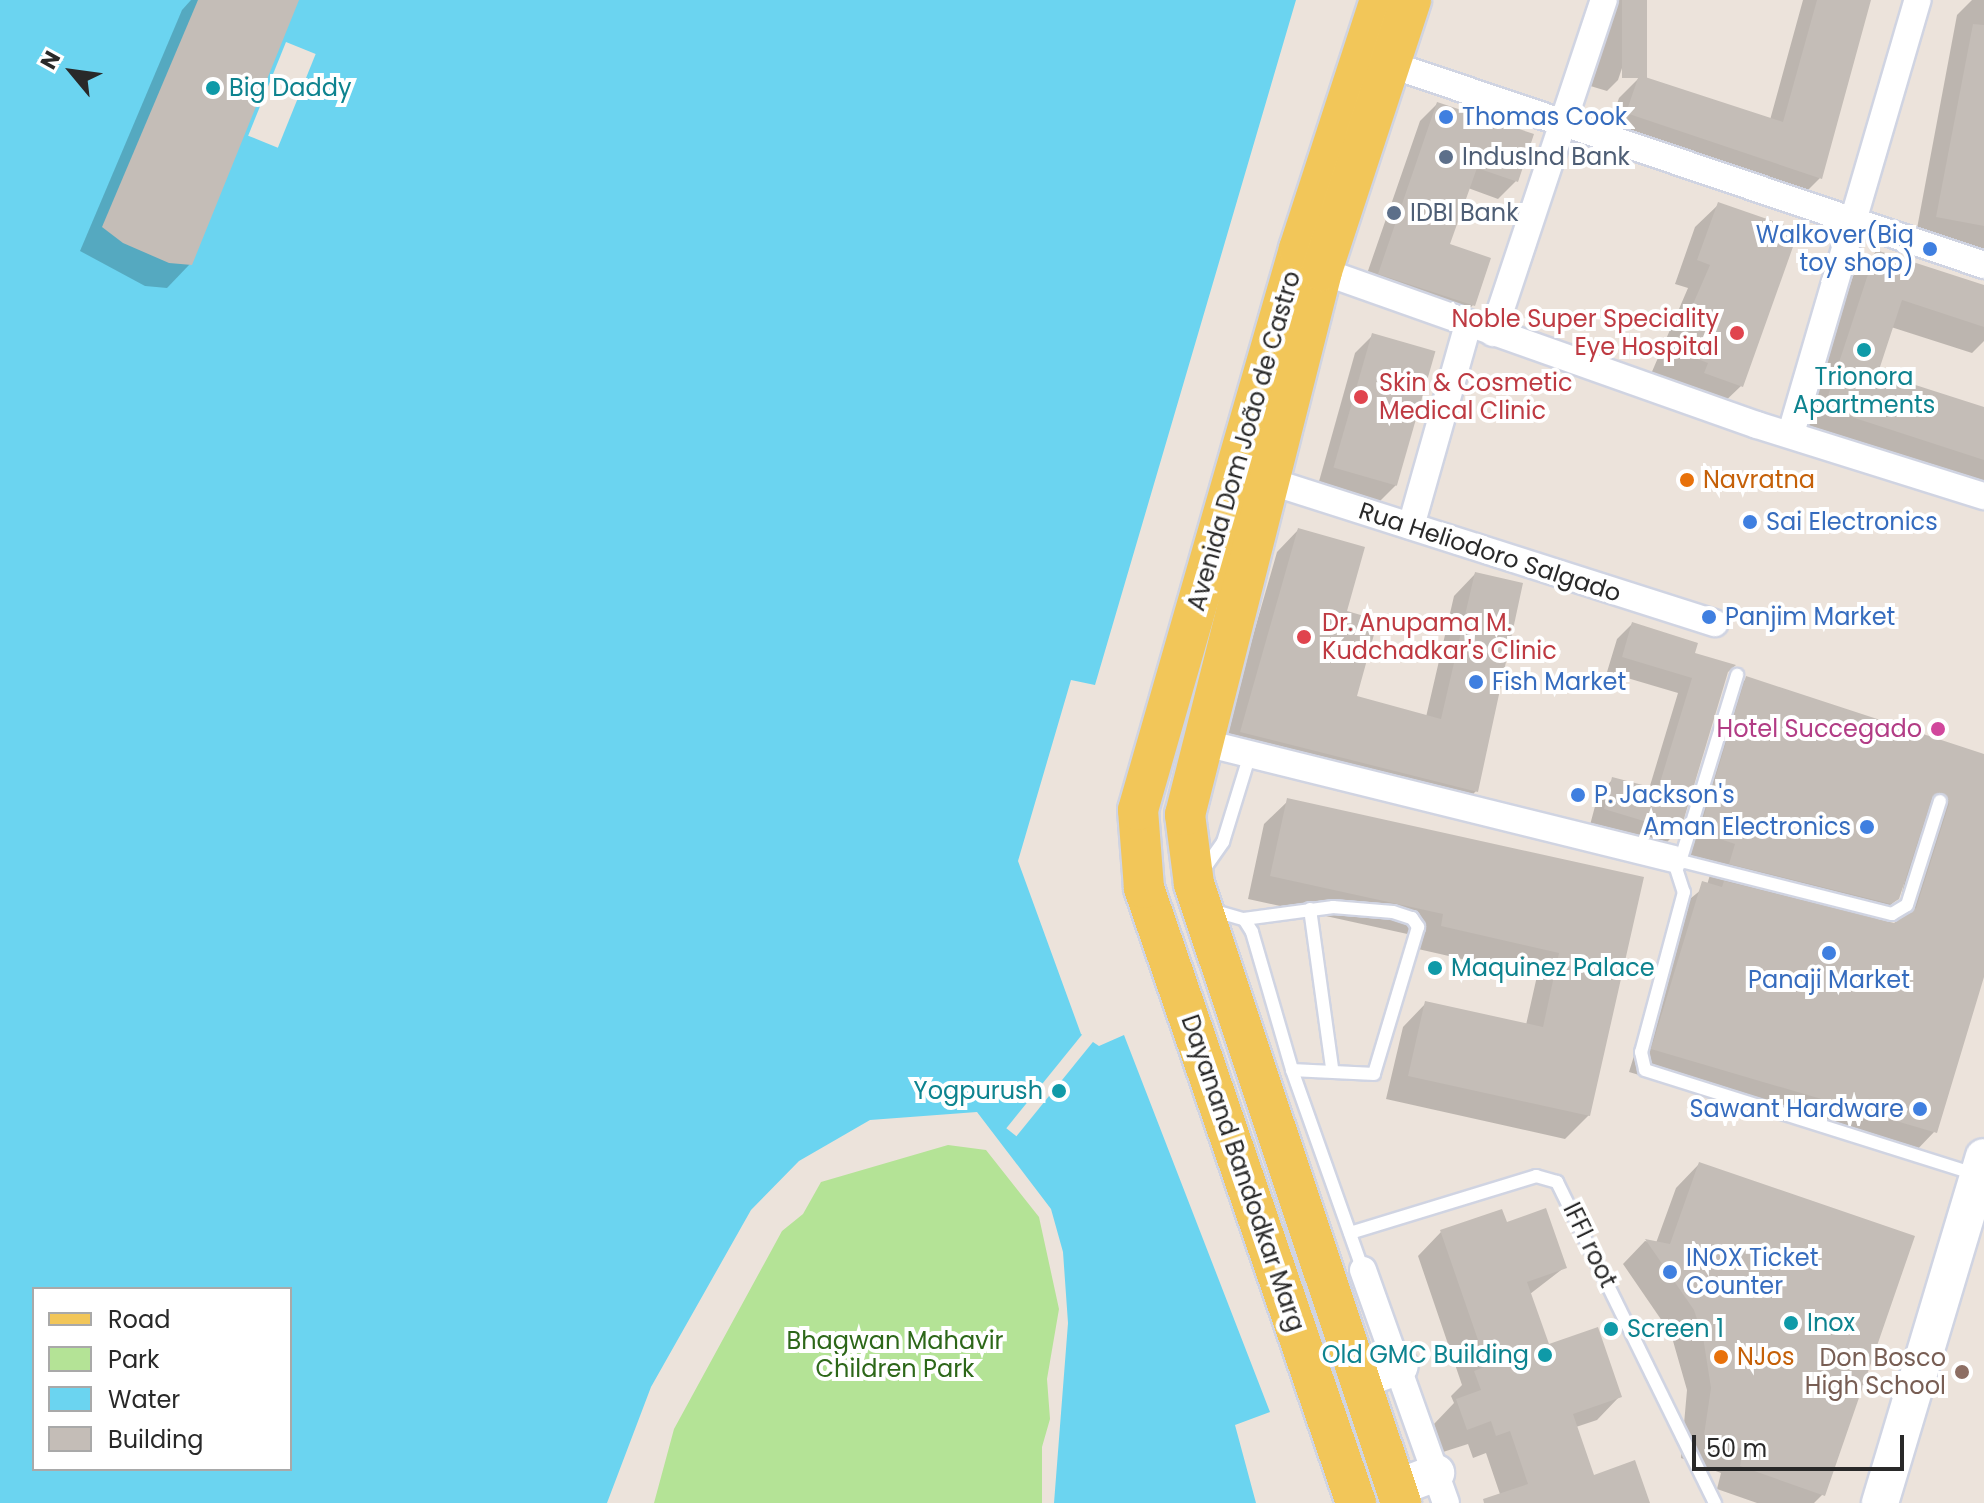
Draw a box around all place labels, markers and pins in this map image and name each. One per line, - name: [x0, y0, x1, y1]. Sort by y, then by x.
- place label: Big Daddy: [229, 74, 351, 102]
- marker: Big Daddy: [204, 79, 222, 97]
- place label: Thomas Cook: [1462, 103, 1627, 131]
- marker: Thomas Cook: [1437, 108, 1455, 126]
- place label: IndusInd Bank: [1462, 143, 1630, 171]
- marker: IndusInd Bank: [1437, 148, 1455, 166]
- place label: IDBI Bank: [1410, 199, 1519, 227]
- marker: IDBI Bank: [1385, 204, 1403, 222]
- place label: Walkover(Big toy shop): [1756, 221, 1914, 277]
- marker: Walkover(Big toy shop): [1921, 240, 1939, 258]
- place label: Noble Super Speciality Eye Hospital: [1451, 305, 1719, 361]
- marker: Noble Super Speciality Eye Hospital: [1726, 322, 1748, 344]
- marker: Trionora Apartments: [1855, 341, 1873, 359]
- place label: Trionora Apartments: [1793, 363, 1935, 419]
- place label: Skin & Cosmetic Medical Clinic: [1379, 369, 1572, 425]
- marker: Skin & Cosmetic Medical Clinic: [1350, 386, 1372, 408]
- place label: Navratna: [1703, 466, 1815, 494]
- marker: Navratna: [1678, 471, 1696, 489]
- place label: Sai Electronics: [1766, 508, 1938, 536]
- marker: Sai Electronics: [1741, 513, 1759, 531]
- place label: Panjim Market: [1725, 603, 1895, 631]
- marker: Panjim Market: [1700, 608, 1718, 626]
- place label: Dr. Anupama M. Kudchadkar's Clinic: [1322, 609, 1557, 665]
- marker: Dr. Anupama M. Kudchadkar's Clinic: [1293, 626, 1315, 648]
- place label: Fish Market: [1492, 668, 1626, 696]
- marker: Fish Market: [1467, 673, 1485, 691]
- place label: Hotel Succegado: [1717, 715, 1922, 743]
- marker: Hotel Succegado: [1929, 720, 1947, 738]
- place label: P. Jackson's: [1594, 781, 1735, 809]
- marker: P. Jackson's: [1569, 786, 1587, 804]
- place label: Aman Electronics: [1643, 813, 1851, 841]
- marker: Aman Electronics: [1858, 818, 1876, 836]
- marker: Panaji Market: [1820, 944, 1838, 962]
- place label: Maquinez Palace: [1451, 954, 1655, 982]
- marker: Maquinez Palace: [1426, 959, 1444, 977]
- place label: Panaji Market: [1748, 966, 1910, 994]
- place label: Yogpurush: [914, 1077, 1043, 1105]
- marker: Yogpurush: [1050, 1082, 1068, 1100]
- place label: Sawant Hardware: [1690, 1095, 1904, 1123]
- marker: Sawant Hardware: [1911, 1100, 1929, 1118]
- place label: INOX Ticket Counter: [1686, 1244, 1818, 1300]
- marker: INOX Ticket Counter: [1661, 1263, 1679, 1281]
- place label: Inox: [1807, 1309, 1855, 1337]
- marker: Inox: [1782, 1314, 1800, 1332]
- place label: Screen 1: [1627, 1315, 1724, 1343]
- marker: Screen 1: [1602, 1320, 1620, 1338]
- place label: Old GMC Building: [1322, 1341, 1529, 1369]
- place label: NJos: [1737, 1343, 1794, 1371]
- place label: Don Bosco High School: [1805, 1344, 1946, 1400]
- marker: Old GMC Building: [1536, 1346, 1554, 1364]
- marker: NJos: [1712, 1348, 1730, 1366]
- marker: Don Bosco High School: [1953, 1363, 1971, 1381]

